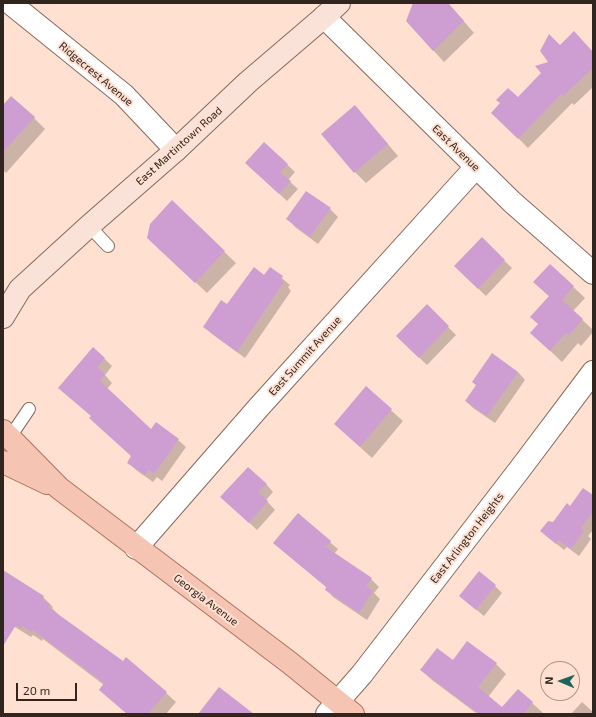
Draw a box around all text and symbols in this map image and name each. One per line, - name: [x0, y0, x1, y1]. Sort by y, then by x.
- street label: Ridgecrest Avenue: [56, 39, 136, 109]
- street label: East Martintown Road: [133, 104, 225, 188]
- street label: East Avenue: [429, 122, 483, 174]
- street label: East Summit Avenue: [266, 314, 344, 398]
- street label: East Arlington Heights: [427, 490, 507, 586]
- street label: Georgia Avenue: [171, 571, 241, 629]
- north arrow: [540, 661, 580, 701]
- scale bar: [18, 675, 79, 701]
- text: N: [542, 676, 555, 685]
- text: 20 m: [23, 683, 50, 697]

